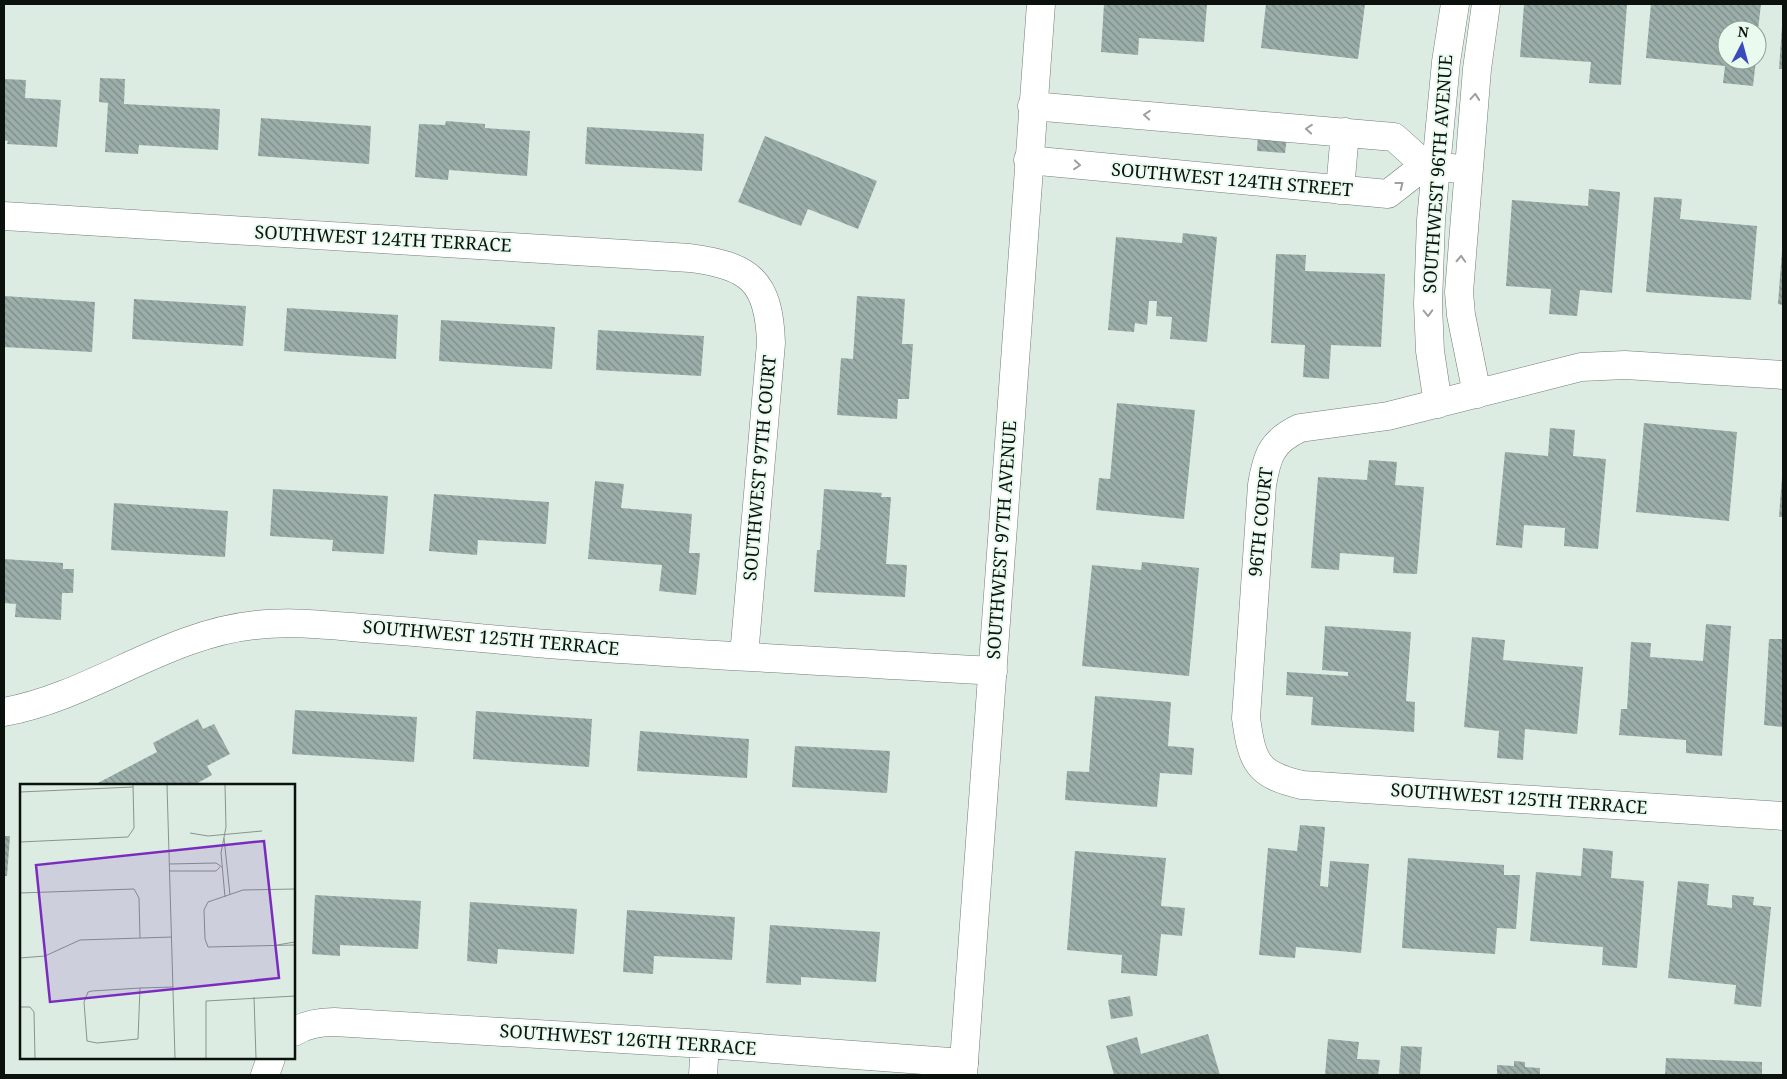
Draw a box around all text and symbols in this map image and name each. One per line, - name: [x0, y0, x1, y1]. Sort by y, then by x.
- north arrow: [1717, 20, 1767, 70]
- text: N: [1737, 22, 1750, 42]
- street label: SOUTHWEST 96TH AVENUE: [1417, 54, 1457, 294]
- one-way arrow: [1469, 93, 1480, 101]
- one-way arrow: [1143, 110, 1151, 121]
- one-way arrow: [1304, 124, 1312, 135]
- street label: SOUTHWEST 124TH STREET: [1110, 156, 1354, 202]
- one-way arrow: [1073, 159, 1081, 170]
- one-way arrow: [1394, 182, 1403, 190]
- street label: SOUTHWEST 124TH TERRACE: [254, 219, 512, 257]
- one-way arrow: [1455, 255, 1466, 263]
- one-way arrow: [1423, 310, 1434, 318]
- street label: SOUTHWEST 97TH COURT: [737, 354, 781, 582]
- street label: SOUTHWEST 97TH AVENUE: [981, 420, 1021, 660]
- street label: 96TH COURT: [1242, 466, 1278, 578]
- street label: SOUTHWEST 125TH TERRACE: [362, 614, 620, 660]
- street label: SOUTHWEST 125TH TERRACE: [1390, 777, 1648, 819]
- inset map: [20, 784, 295, 1059]
- street label: SOUTHWEST 126TH TERRACE: [499, 1018, 757, 1060]

